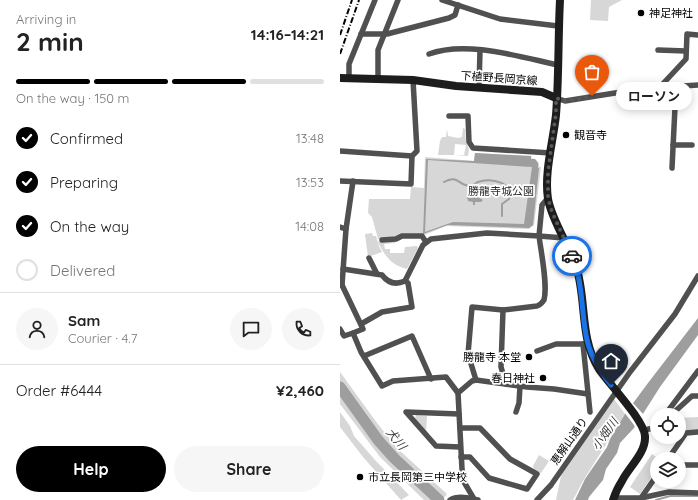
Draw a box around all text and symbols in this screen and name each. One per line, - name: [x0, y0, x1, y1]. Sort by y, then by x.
- place label: 神足神社: [649, 6, 693, 20]
- marker: 神足神社: [636, 8, 646, 18]
- text: Arriving in: [16, 11, 76, 27]
- text: 2 min: [16, 25, 84, 58]
- text: 14:16–14:21: [251, 25, 324, 44]
- pin: [575, 55, 609, 96]
- icon: bag: [581, 61, 603, 83]
- street label: 下植野長岡京線: [460, 68, 538, 88]
- callout: ローソン: [616, 82, 692, 110]
- text: ローソン: [628, 88, 680, 104]
- text: On the way · 150 m: [16, 90, 129, 106]
- icon: check: [16, 127, 38, 149]
- place label: 観音寺: [574, 128, 607, 142]
- text: Confirmed: [50, 129, 123, 148]
- text: 13:48: [296, 130, 324, 146]
- marker: 観音寺: [561, 130, 571, 140]
- icon: check: [16, 171, 38, 193]
- text: Preparing: [50, 173, 118, 192]
- text: 13:53: [296, 174, 324, 190]
- park label: 勝龍寺城公園: [468, 184, 534, 198]
- icon: check: [16, 215, 38, 237]
- text: On the way: [50, 217, 129, 236]
- text: 14:08: [295, 218, 324, 234]
- courier: [552, 236, 592, 276]
- icon: car: [561, 245, 583, 267]
- text: Delivered: [50, 261, 115, 280]
- button: person: [16, 308, 58, 350]
- button: chat: [230, 308, 272, 350]
- button: phone: [282, 308, 324, 350]
- text: Sam: [68, 311, 100, 330]
- text: Courier · 4.7: [68, 330, 137, 346]
- pin: [594, 344, 628, 385]
- place label: 勝龍寺 本堂: [463, 350, 521, 364]
- icon: home: [600, 350, 622, 372]
- marker: 勝龍寺 本堂: [524, 352, 534, 362]
- place label: 春日神社: [491, 371, 535, 385]
- marker: 春日神社: [538, 373, 548, 383]
- text: Order #6444: [16, 381, 102, 400]
- text: ¥2,460: [276, 381, 324, 400]
- map controls: [650, 408, 686, 488]
- button: locate: [650, 408, 686, 444]
- water label: 小畑川: [588, 413, 622, 453]
- street label: 恵解山通り: [547, 414, 591, 468]
- water label: 犬川: [383, 425, 411, 454]
- button: Help: [16, 446, 166, 492]
- button: Share: [174, 446, 324, 492]
- button: layers: [650, 452, 686, 488]
- place label: 市立長岡第三中学校: [368, 470, 467, 484]
- marker: 市立長岡第三中学校: [355, 472, 365, 482]

